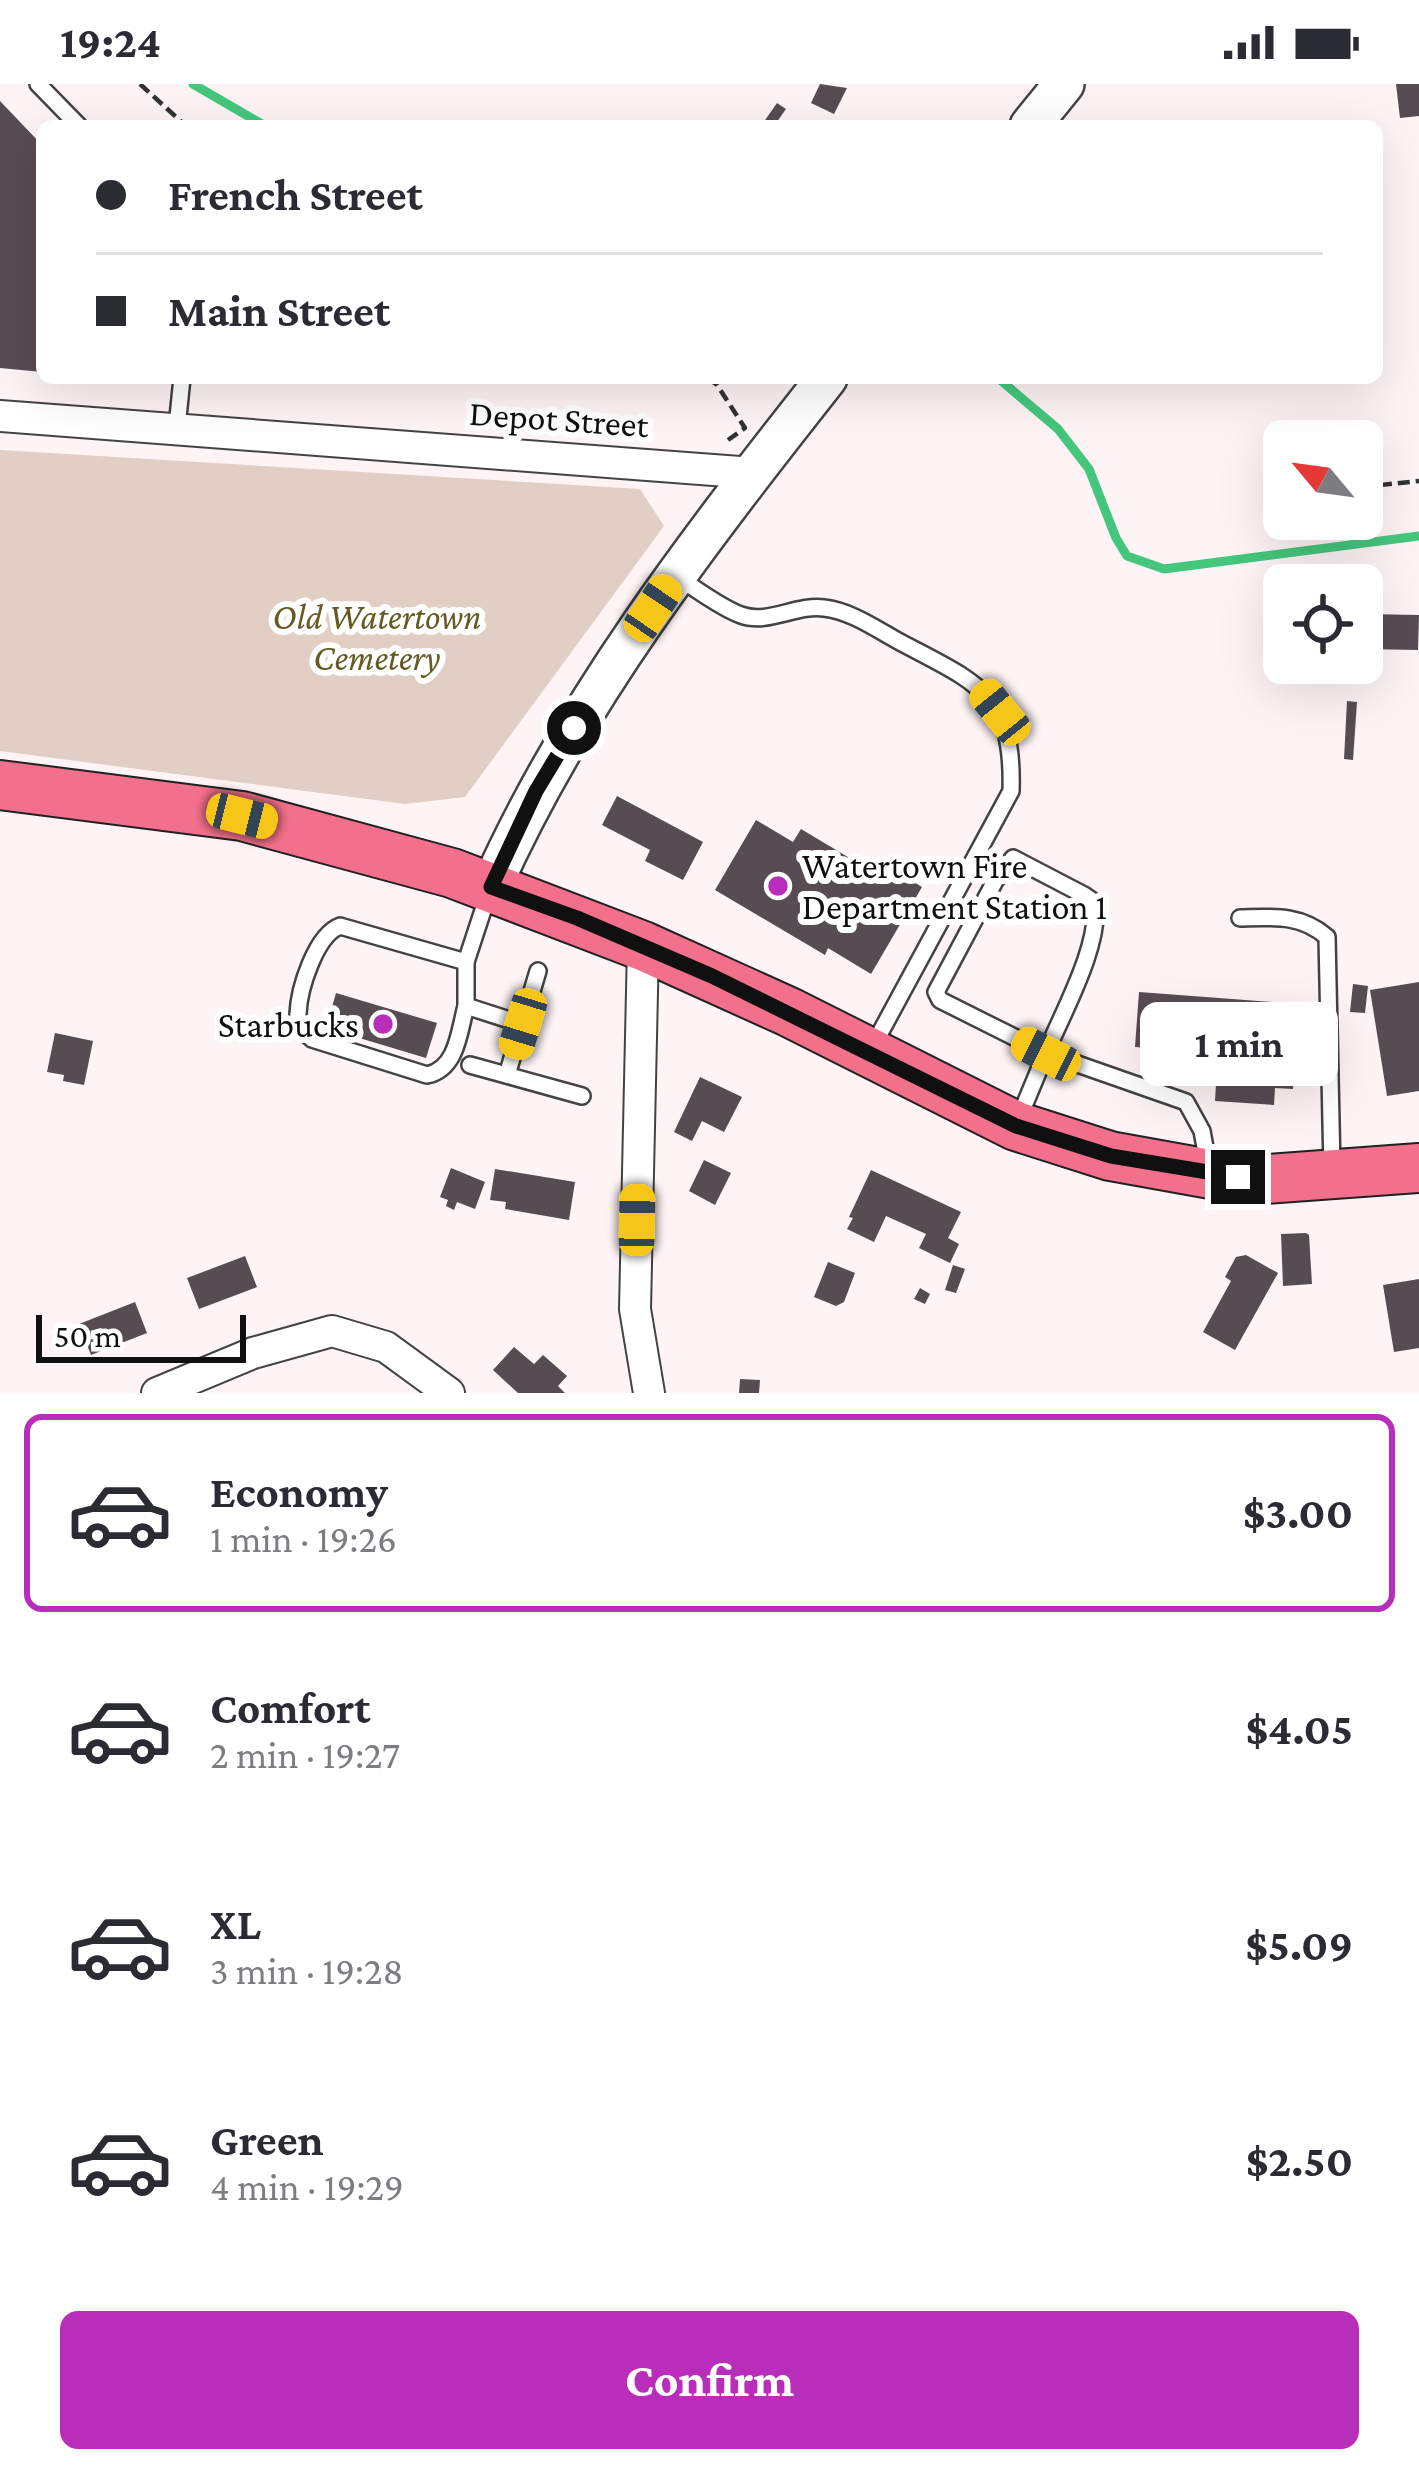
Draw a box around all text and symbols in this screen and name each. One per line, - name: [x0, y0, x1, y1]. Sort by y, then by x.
- text: 19:24: [60, 17, 161, 67]
- text: French Street: [168, 170, 423, 220]
- text: Main Street: [168, 286, 390, 336]
- street label: Depot Street: [468, 393, 651, 445]
- north arrow: [1263, 420, 1383, 540]
- map controls: [1263, 420, 1383, 684]
- button: locate: [1263, 564, 1383, 684]
- car: [618, 568, 688, 648]
- park label: Old Watertown Cemetery: [273, 597, 481, 678]
- car: [963, 673, 1037, 751]
- route start: [547, 701, 601, 755]
- car: [203, 790, 281, 842]
- place label: Watertown Fire Department Station 1: [802, 846, 1107, 927]
- marker: Watertown Fire Department Station 1: [765, 873, 791, 899]
- car: [495, 984, 551, 1064]
- callout: 1 min: [1139, 1003, 1337, 1087]
- place label: Starbucks: [218, 1005, 359, 1045]
- marker: Starbucks: [370, 1011, 396, 1037]
- car: [1006, 1022, 1086, 1086]
- text: 1 min: [1195, 1022, 1283, 1065]
- route end: [1211, 1150, 1265, 1204]
- car: [618, 1184, 656, 1256]
- scale bar: [36, 1309, 246, 1362]
- text: 50 m: [54, 1317, 121, 1354]
- icon: car: [66, 1459, 174, 1567]
- text: Economy: [210, 1467, 388, 1517]
- text: $3.00: [1243, 1488, 1353, 1538]
- text: 1 min · 19:26: [210, 1517, 397, 1560]
- icon: car: [66, 1675, 174, 1783]
- text: Comfort: [210, 1683, 371, 1733]
- text: $4.05: [1245, 1704, 1353, 1754]
- text: 2 min · 19:27: [210, 1733, 400, 1776]
- icon: car: [66, 1891, 174, 1999]
- text: XL: [210, 1899, 261, 1949]
- text: $5.09: [1245, 1920, 1353, 1970]
- text: 3 min · 19:28: [210, 1949, 404, 1992]
- icon: car: [66, 2107, 174, 2215]
- text: Green: [210, 2115, 324, 2165]
- text: $2.50: [1246, 2136, 1353, 2186]
- text: 4 min · 19:29: [210, 2165, 404, 2208]
- button: Confirm: [60, 2311, 1359, 2449]

